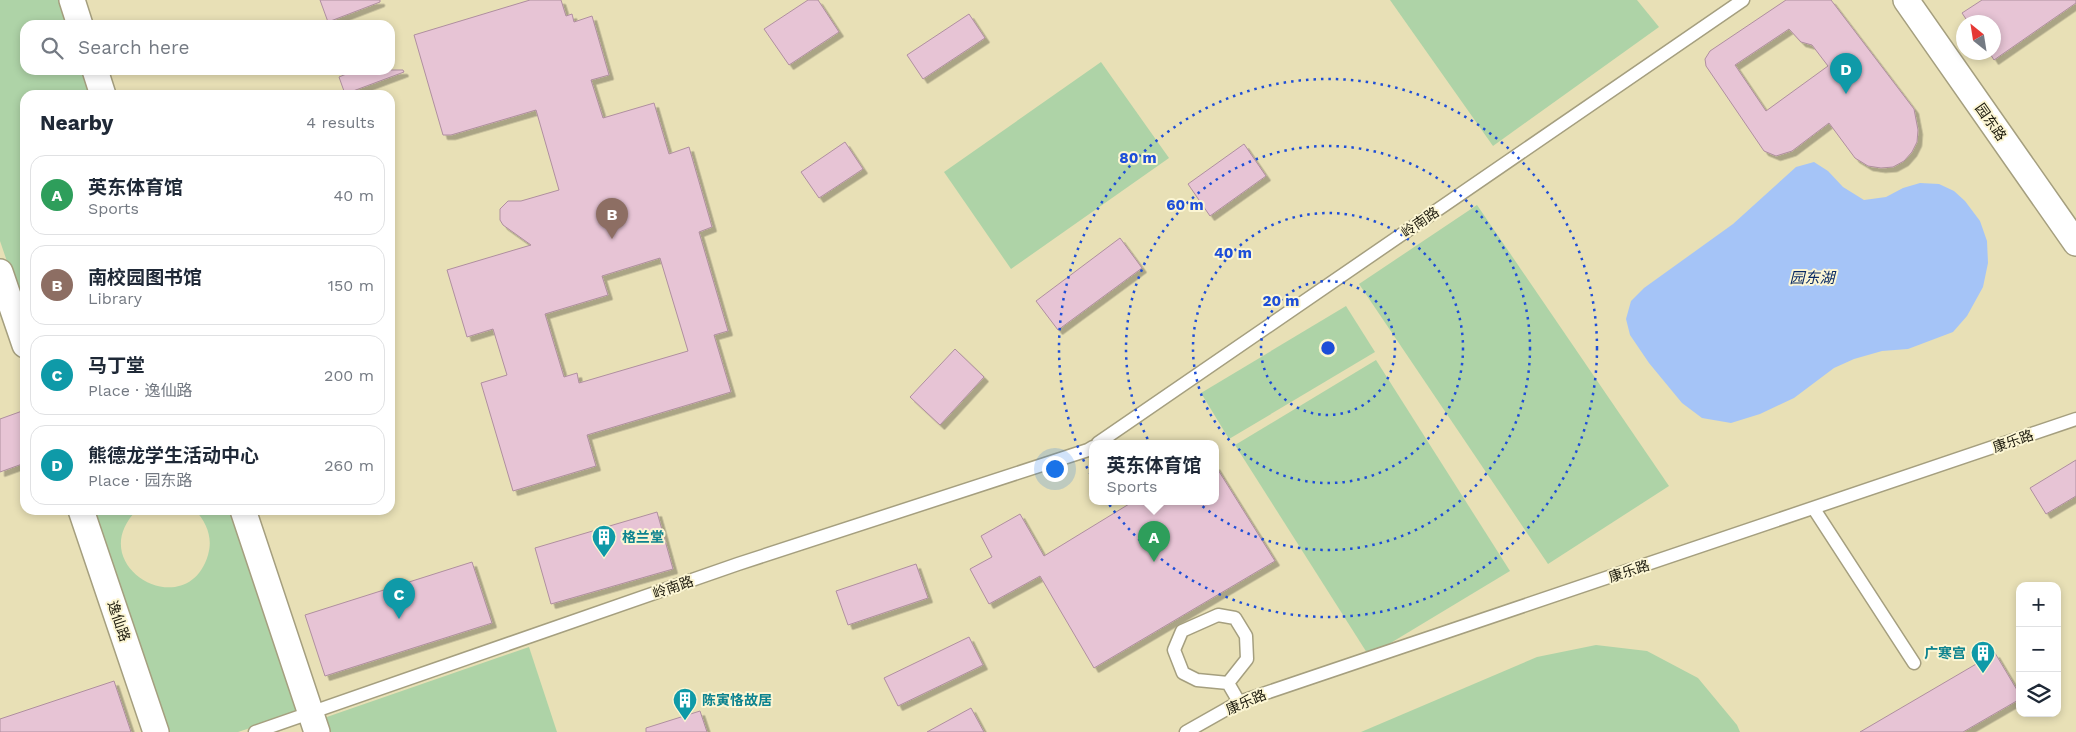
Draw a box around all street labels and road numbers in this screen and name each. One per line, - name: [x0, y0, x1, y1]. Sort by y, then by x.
- street label: 园东路: [1972, 100, 2010, 144]
- street label: 岭南路: [1398, 204, 1442, 240]
- street label: 康乐路: [1991, 427, 2035, 455]
- street label: 康乐路: [1607, 557, 1651, 585]
- street label: 岭南路: [651, 573, 695, 601]
- street label: 逸仙路: [105, 599, 133, 643]
- street label: 康乐路: [1224, 686, 1268, 718]

